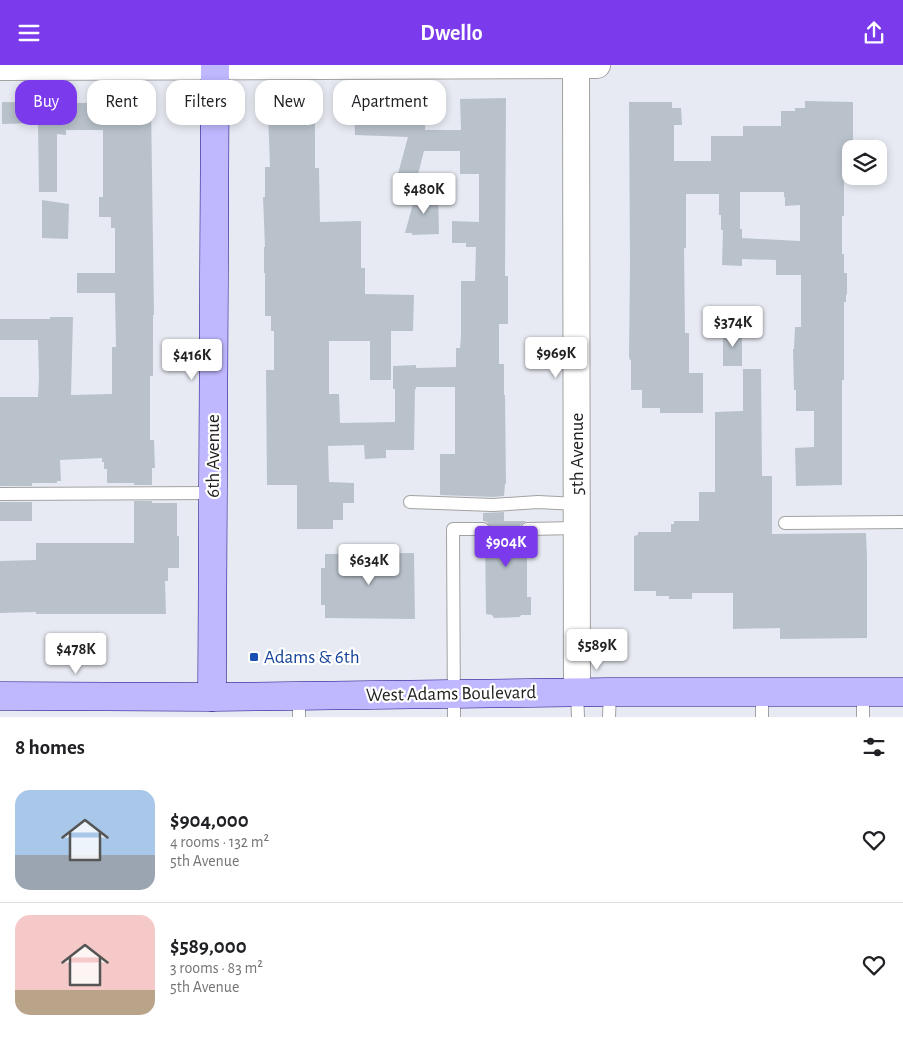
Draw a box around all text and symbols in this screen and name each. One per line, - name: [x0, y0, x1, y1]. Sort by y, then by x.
- icon: menu: [15, 19, 43, 47]
- icon: share: [860, 19, 888, 47]
- text: Dwello: [420, 22, 483, 44]
- chip: Buy: [15, 80, 77, 125]
- chip: Rent: [87, 80, 156, 125]
- chip: Filters: [166, 80, 245, 125]
- chip: New: [255, 80, 323, 125]
- chip: Apartment: [333, 80, 446, 125]
- map controls: [842, 140, 887, 185]
- button: layers: [842, 140, 887, 185]
- pin: $480K: [389, 173, 459, 215]
- text: $480K: [404, 181, 444, 197]
- pin: $374K: [698, 305, 768, 348]
- text: $374K: [714, 314, 752, 330]
- pin: $969K: [521, 337, 591, 379]
- pin: $416K: [157, 339, 227, 381]
- text: $969K: [536, 345, 576, 361]
- text: $416K: [173, 347, 211, 363]
- street label: 5th Avenue: [568, 413, 587, 495]
- street label: 6th Avenue: [204, 414, 223, 498]
- pin: $904K: [471, 525, 541, 568]
- text: $904K: [486, 534, 526, 550]
- pin: $634K: [334, 543, 404, 586]
- text: $634K: [349, 552, 389, 568]
- pin: $589K: [562, 629, 632, 671]
- pin: $478K: [41, 633, 111, 675]
- text: $589K: [577, 637, 617, 653]
- text: $478K: [56, 641, 96, 657]
- place label: Adams & 6th: [264, 648, 360, 667]
- marker: Adams & 6th: [248, 651, 260, 663]
- street label: West Adams Boulevard: [366, 683, 536, 705]
- icon: filters: [860, 733, 888, 761]
- text: 8 homes: [15, 737, 85, 758]
- icon: home: [55, 810, 115, 870]
- text: $904,000: [170, 810, 249, 831]
- icon: heart: [860, 826, 888, 854]
- text: 4 rooms · 132 m²: [170, 834, 269, 850]
- text: 5th Avenue: [170, 853, 239, 869]
- icon: home: [55, 935, 115, 995]
- text: $589,000: [170, 936, 247, 957]
- icon: heart: [860, 951, 888, 979]
- text: 3 rooms · 83 m²: [170, 960, 263, 976]
- text: 5th Avenue: [170, 979, 239, 995]

